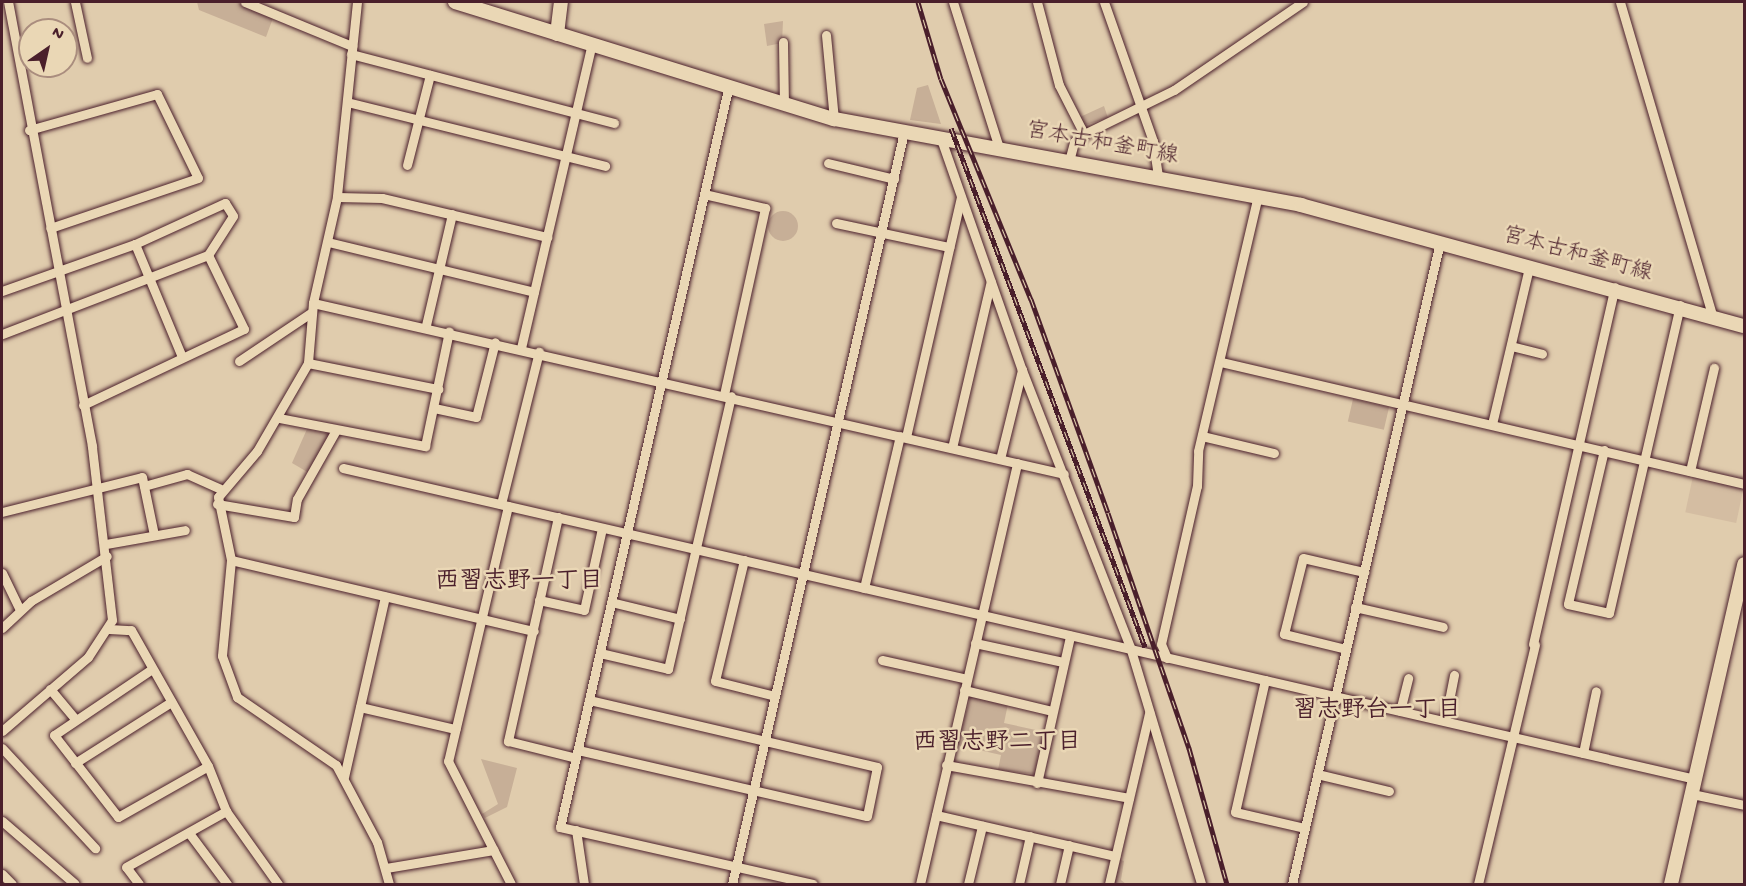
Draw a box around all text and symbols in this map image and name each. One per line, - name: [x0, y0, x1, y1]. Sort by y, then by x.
- north arrow: [18, 18, 78, 78]
- text: N: [48, 24, 67, 45]
- street label: 宮本古和釜町線: [1024, 119, 1180, 171]
- street label: 宮本古和釜町線: [1499, 223, 1655, 289]
- district label: 西習志野一丁目: [435, 569, 603, 597]
- district label: 習志野台一丁目: [1293, 698, 1461, 726]
- district label: 西習志野二丁目: [913, 730, 1081, 758]

